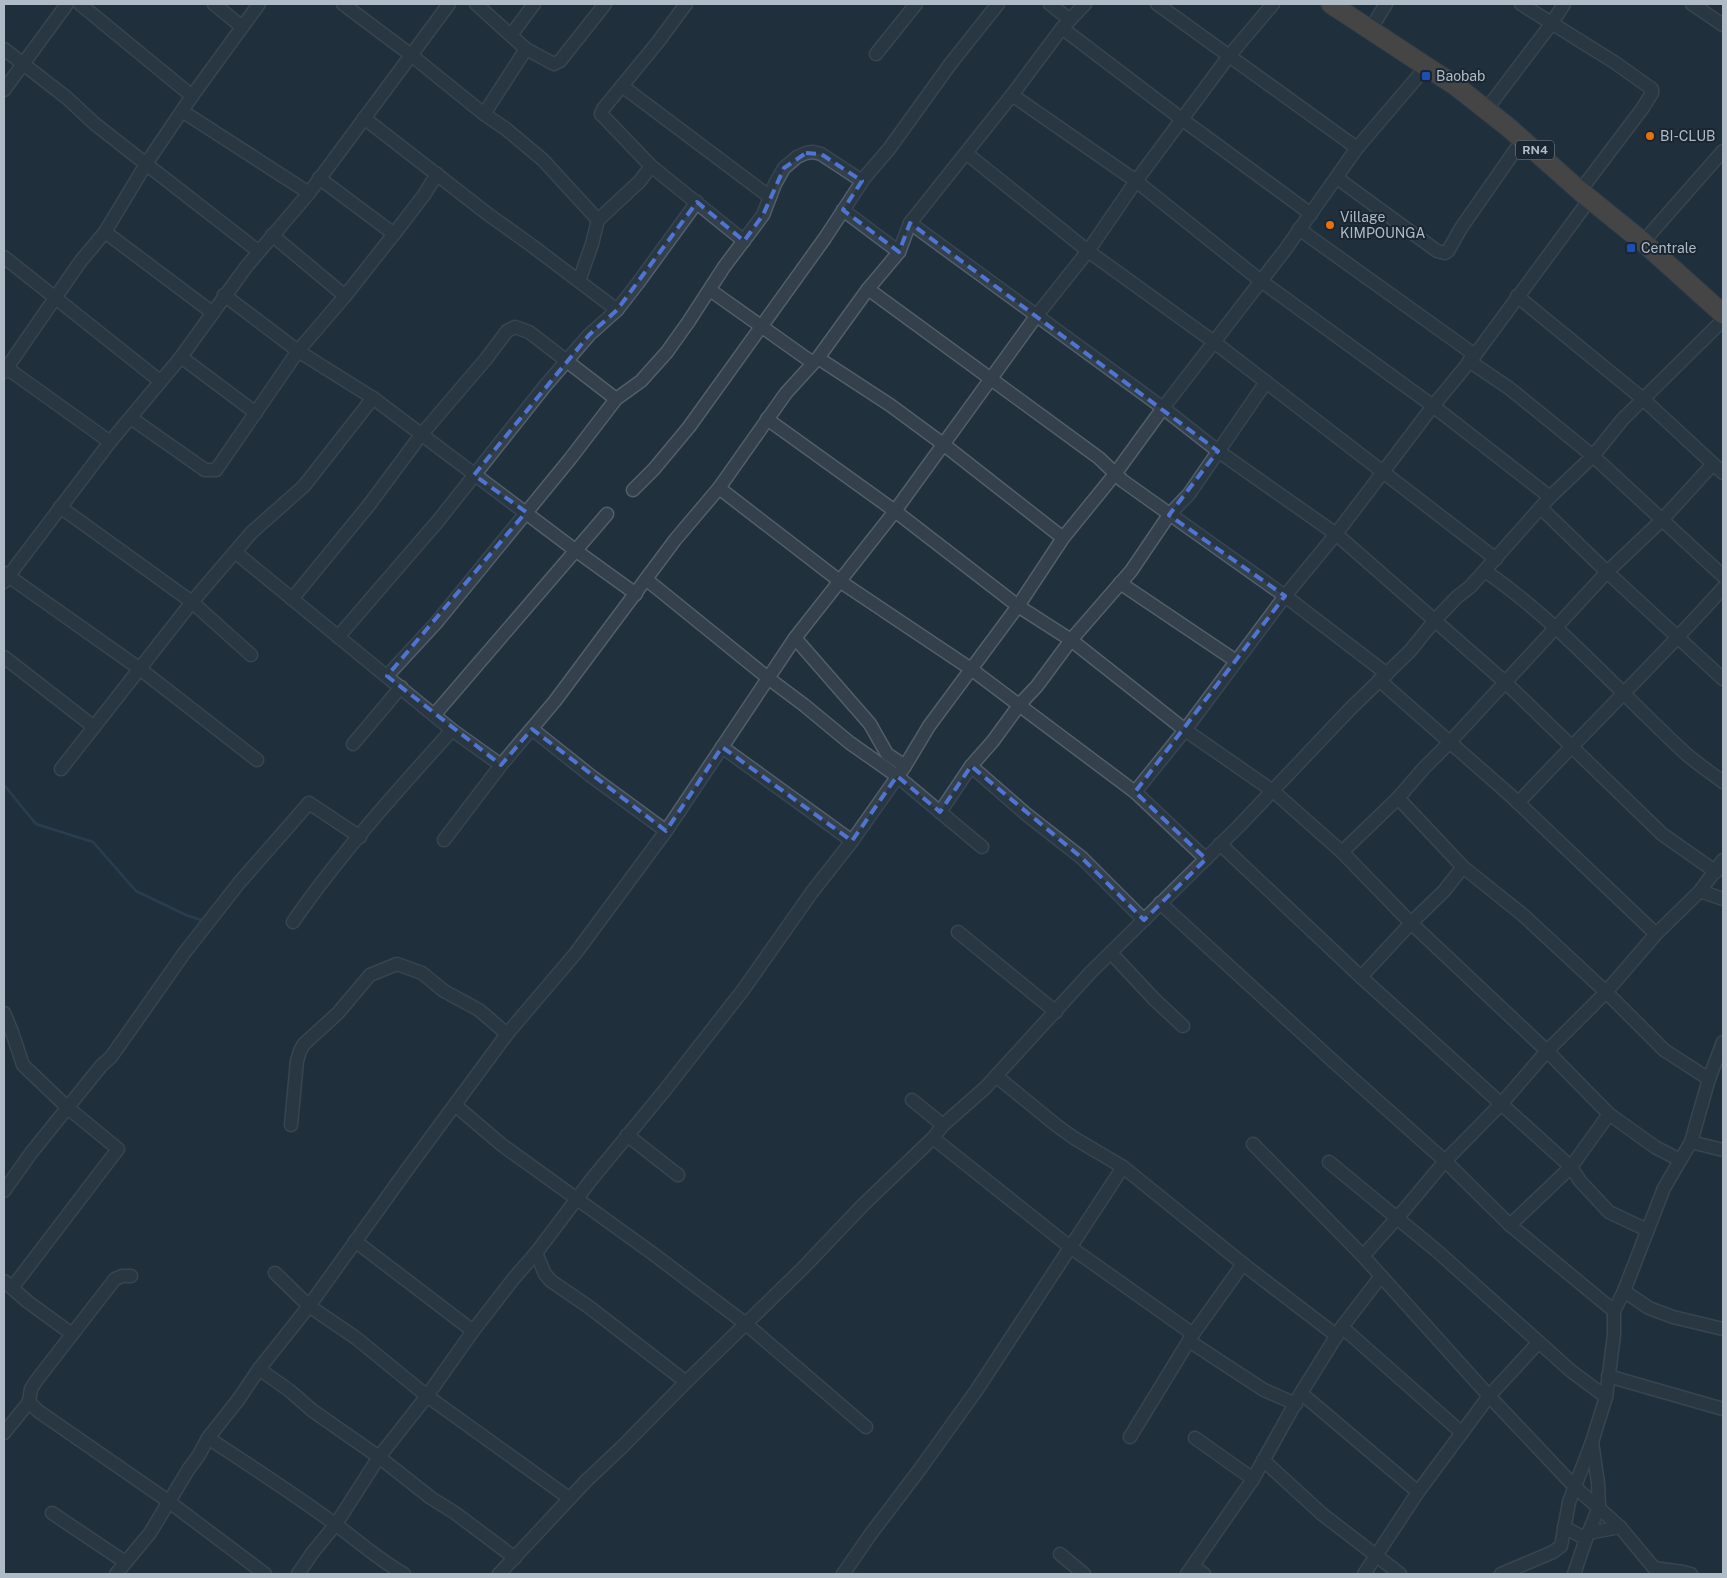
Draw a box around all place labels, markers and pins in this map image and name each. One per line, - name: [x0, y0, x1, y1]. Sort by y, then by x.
- place label: Baobab: [1436, 68, 1485, 84]
- marker: Baobab: [1420, 70, 1432, 82]
- place label: BI-CLUB: [1660, 128, 1715, 144]
- marker: BI-CLUB: [1644, 130, 1656, 142]
- place label: Village KIMPOUNGA: [1340, 209, 1426, 241]
- marker: Village KIMPOUNGA: [1324, 219, 1336, 231]
- place label: Centrale: [1641, 240, 1697, 256]
- marker: Centrale: [1625, 242, 1637, 254]

